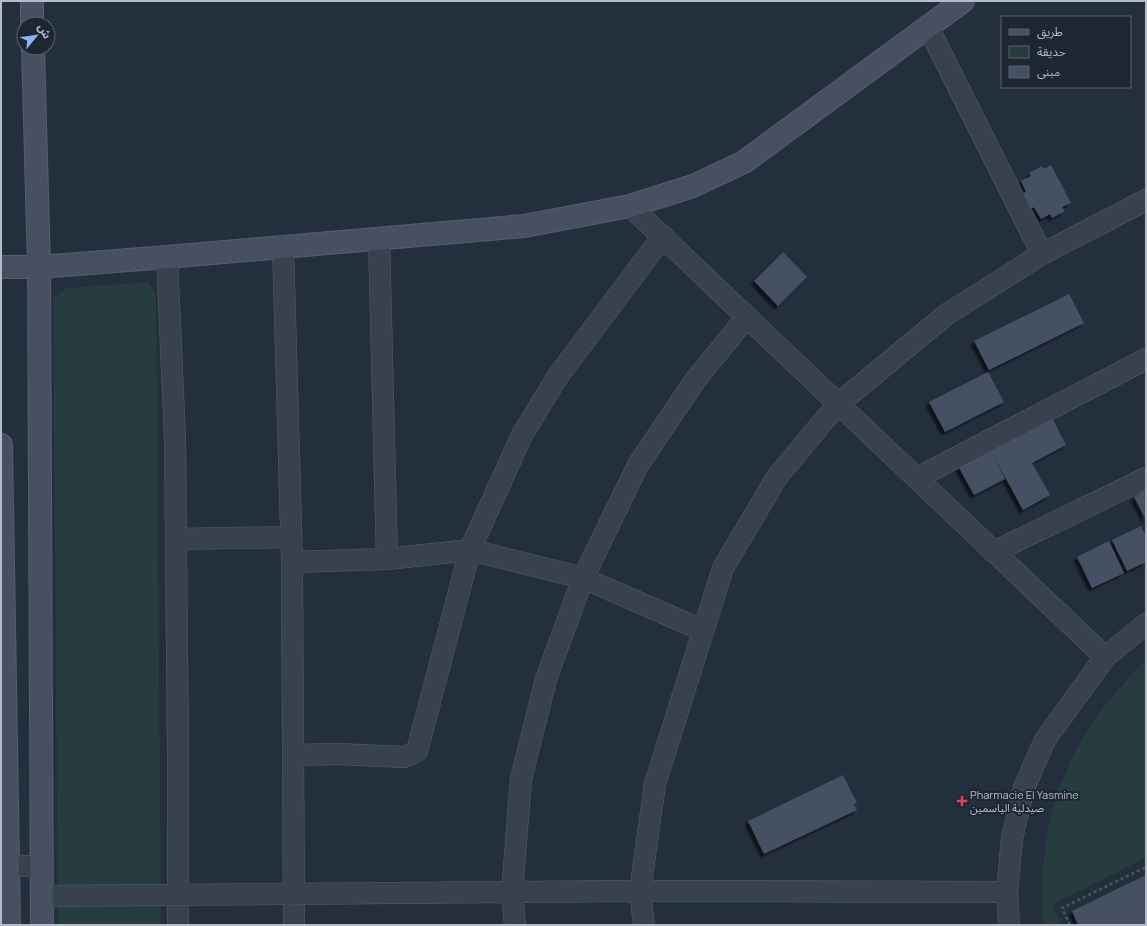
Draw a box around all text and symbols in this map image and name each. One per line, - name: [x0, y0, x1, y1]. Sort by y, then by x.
- north arrow: [16, 16, 56, 56]
- legend: [1001, 16, 1131, 88]
- text: ش: [35, 21, 55, 41]
- text: طريق: [1037, 23, 1063, 40]
- text: حديقة: [1037, 43, 1066, 60]
- text: مبنى: [1037, 63, 1060, 80]
- place label: Pharmacie El Yasmine صيدلية الياسمين: [970, 787, 1079, 815]
- marker: Pharmacie El Yasmine صيدلية الياسمين: [957, 796, 967, 806]

